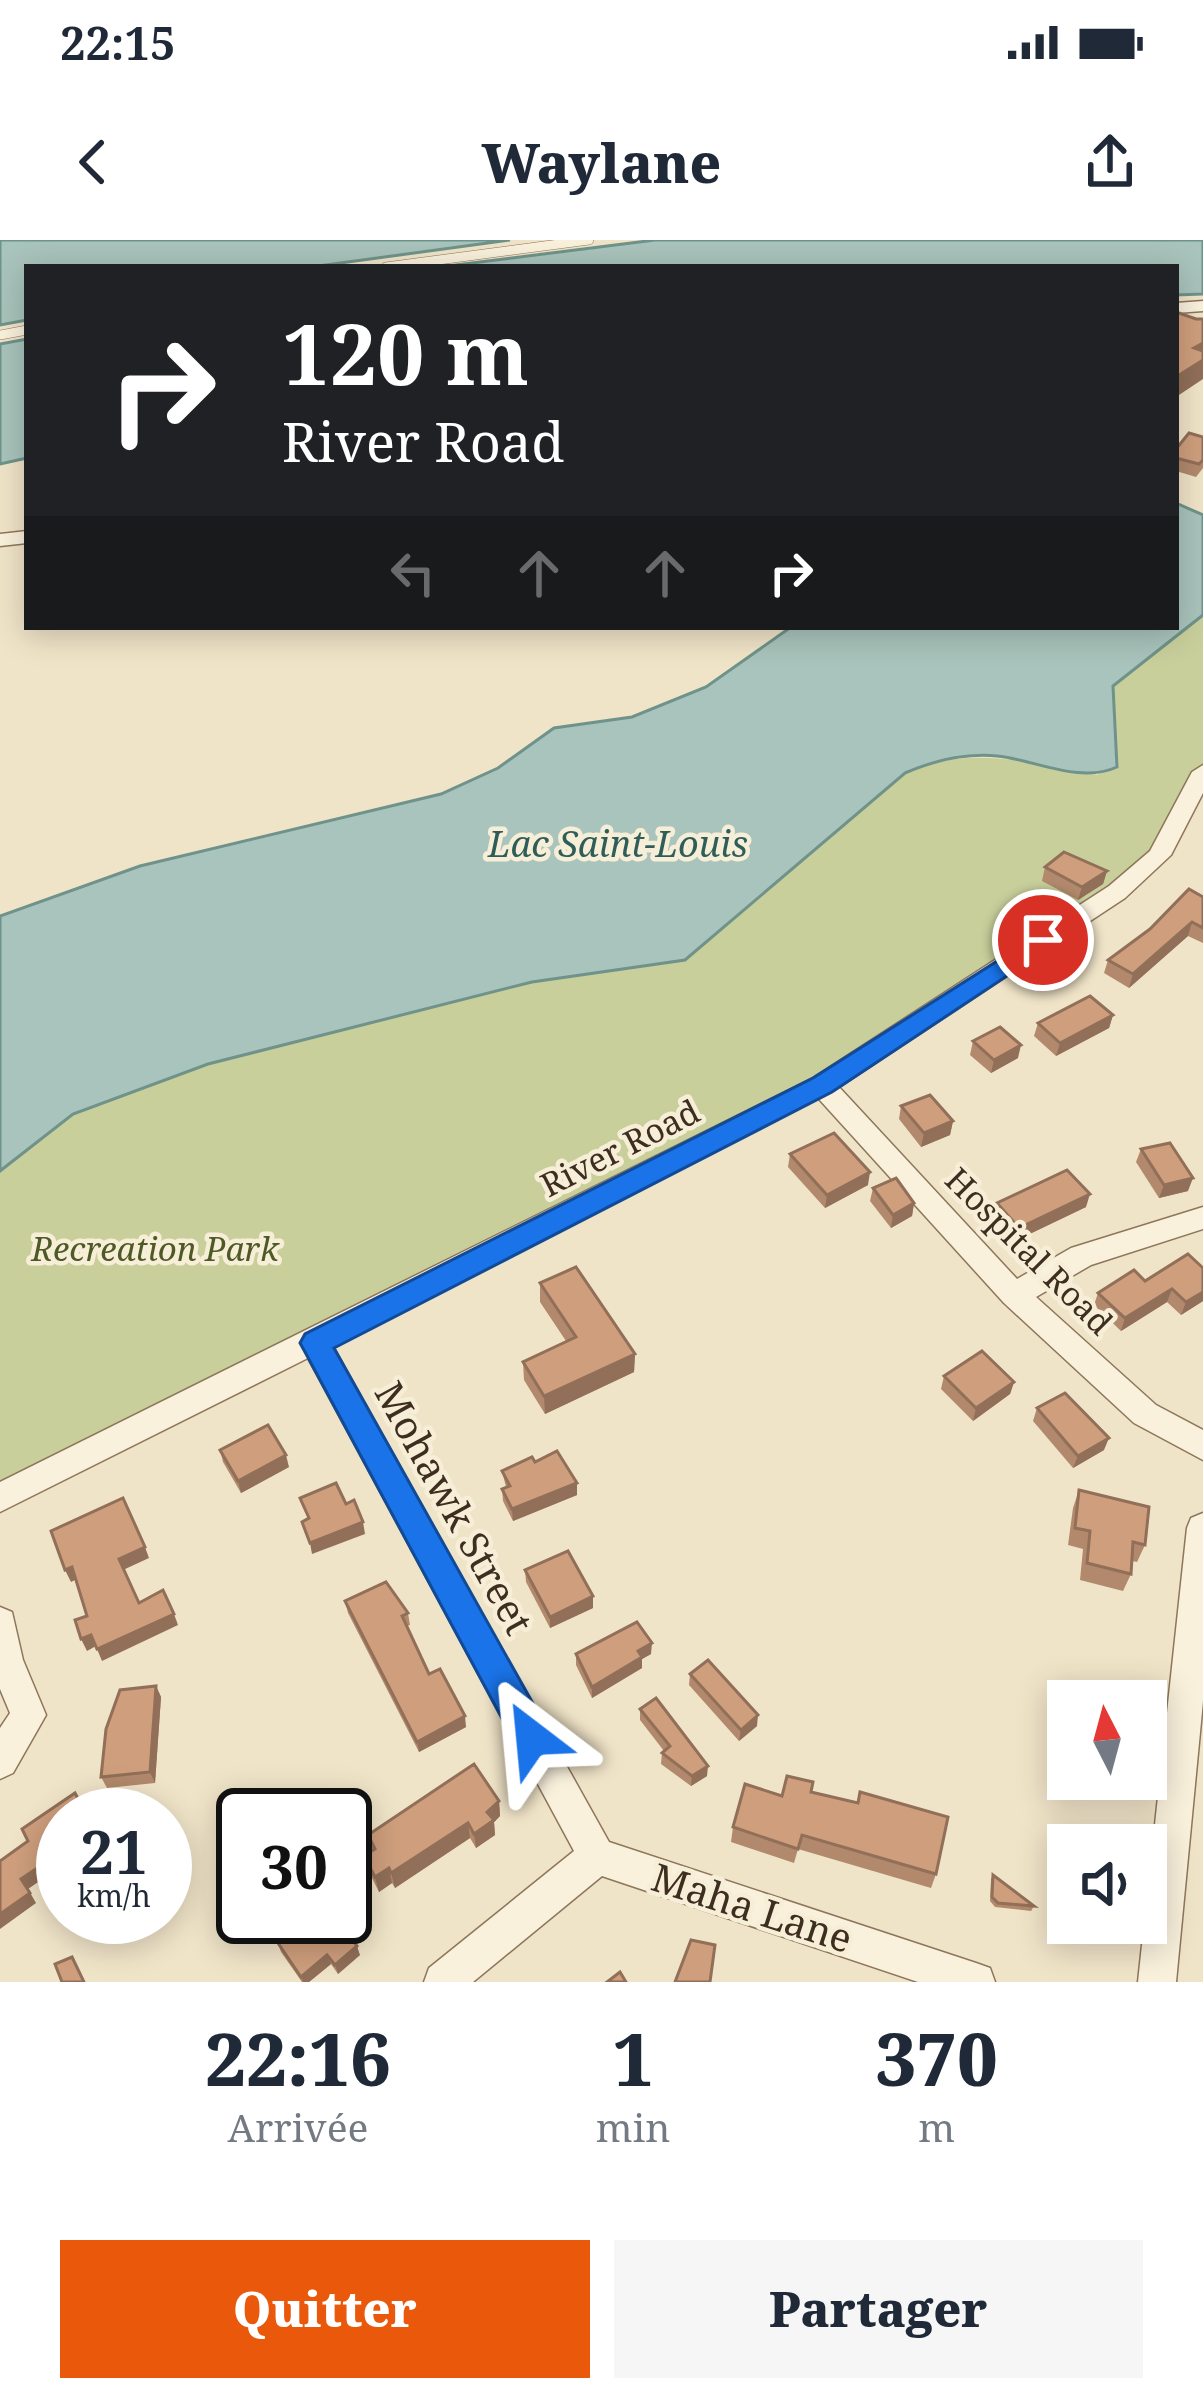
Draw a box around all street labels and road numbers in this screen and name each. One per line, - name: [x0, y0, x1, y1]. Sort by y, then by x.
- street label: River Road: [533, 1088, 707, 1207]
- street label: Hospital Road: [936, 1157, 1123, 1344]
- street label: Mohawk Street: [364, 1371, 547, 1643]
- street label: Maha Lane: [646, 1849, 859, 1964]

